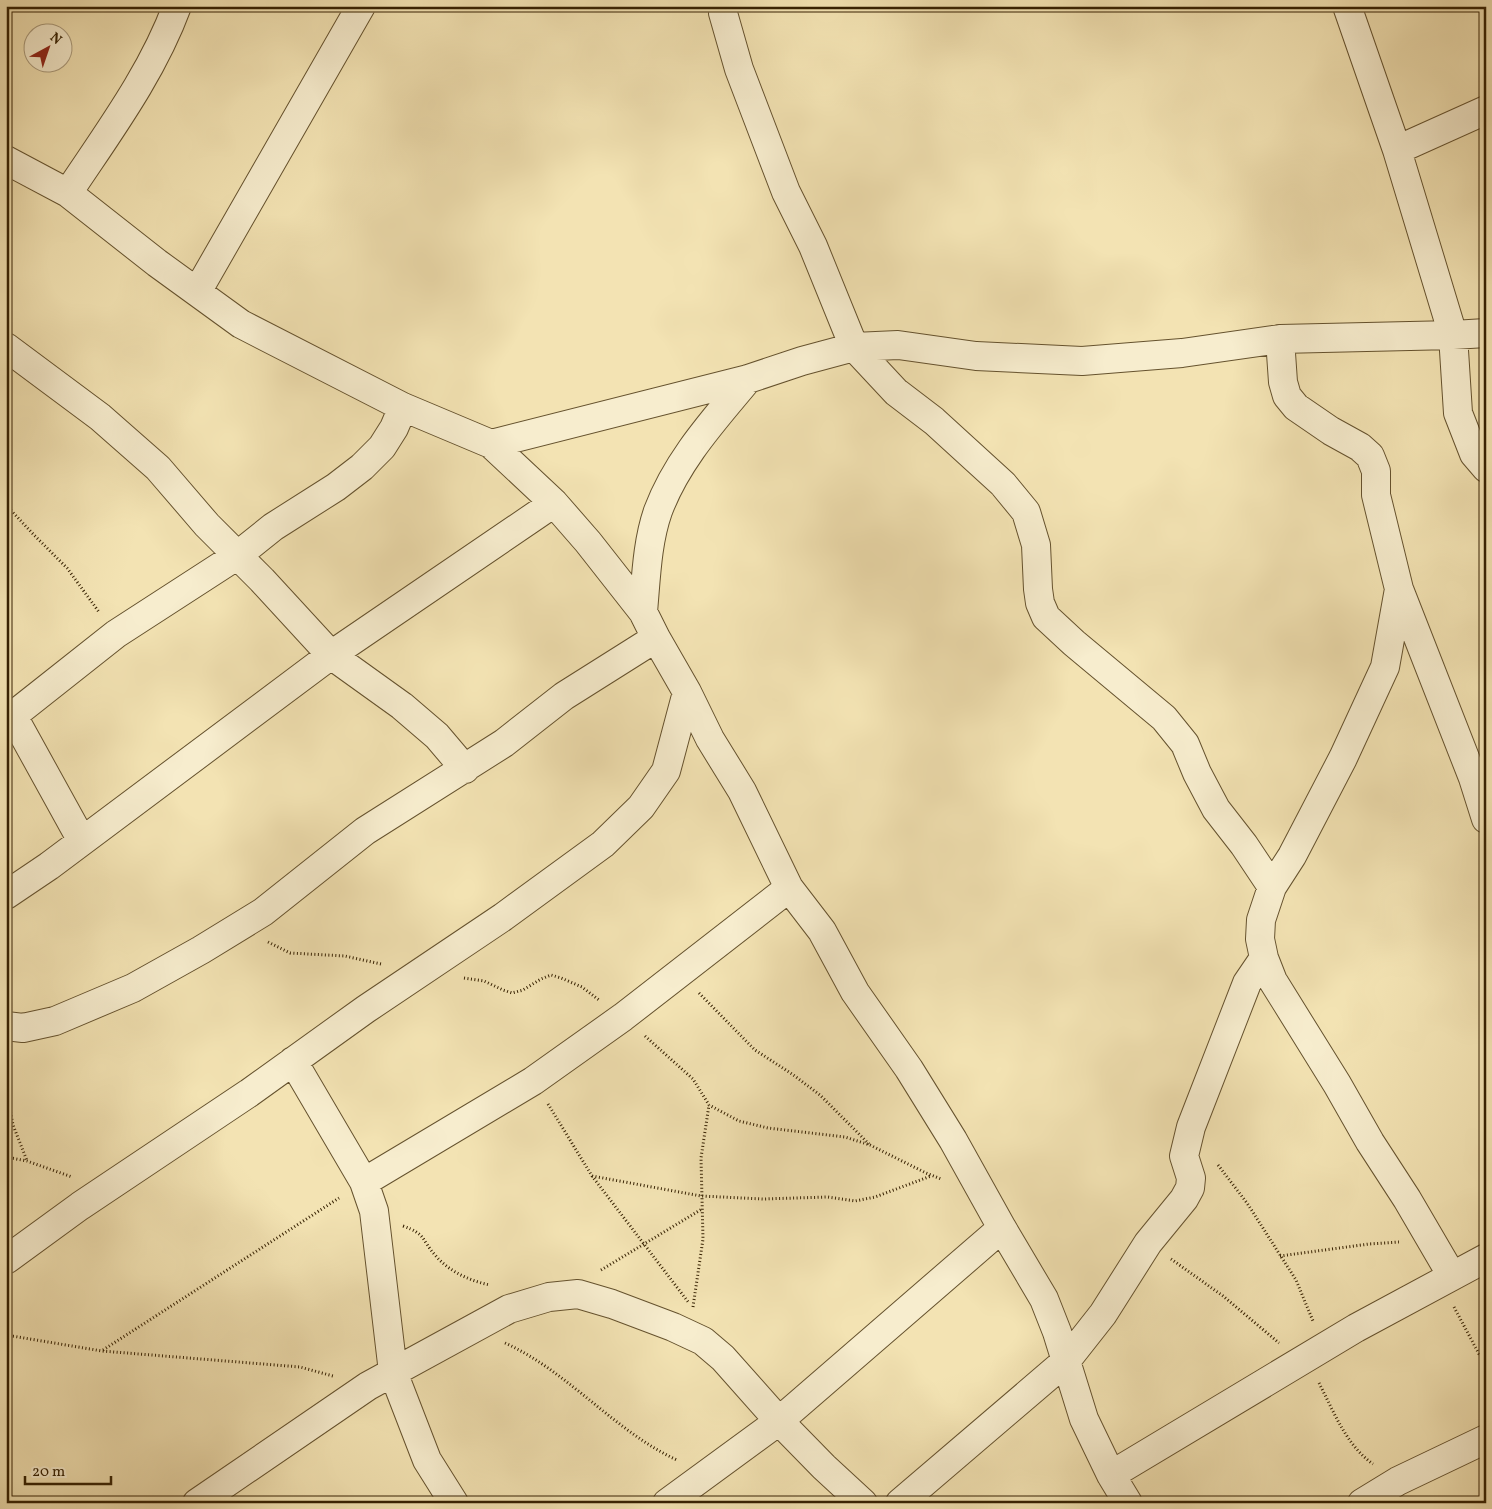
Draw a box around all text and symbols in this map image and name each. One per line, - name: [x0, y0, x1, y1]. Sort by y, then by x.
- north arrow: [22, 22, 72, 72]
- text: N: [45, 29, 65, 50]
- scale bar: [25, 1454, 111, 1486]
- text: 20 m: [32, 1462, 65, 1483]

